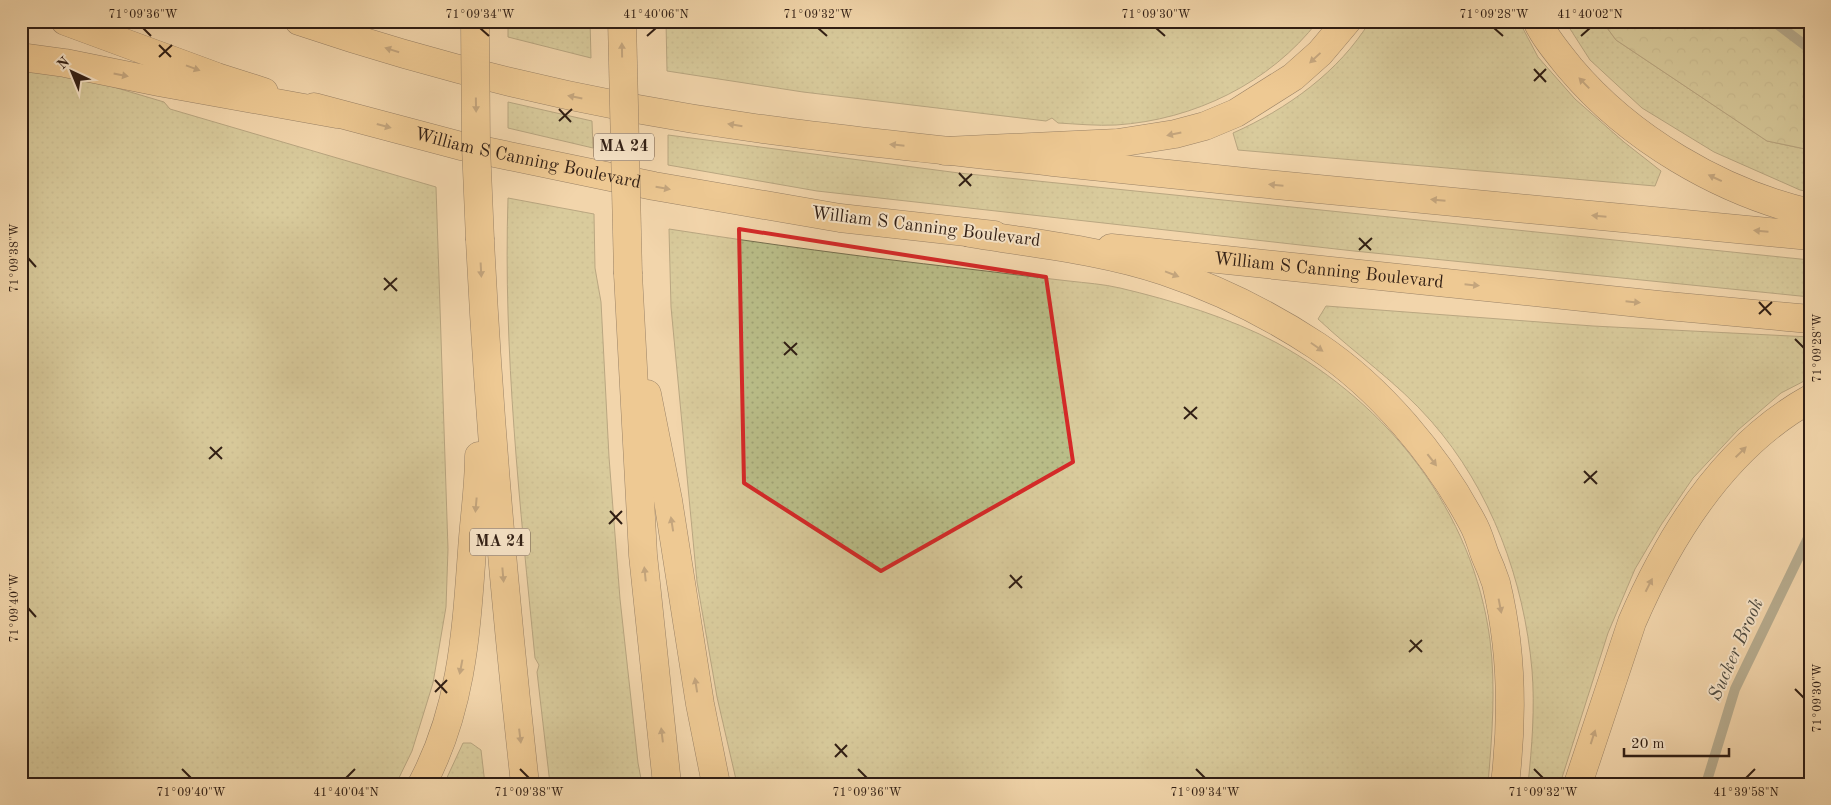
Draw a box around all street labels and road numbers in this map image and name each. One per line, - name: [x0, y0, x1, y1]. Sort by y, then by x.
- street label: William S Canning Boulevard: [413, 125, 642, 192]
- road number: MA 24: [594, 134, 654, 160]
- street label: William S Canning Boulevard: [810, 204, 1042, 250]
- street label: William S Canning Boulevard: [1213, 250, 1445, 292]
- road number: MA 24: [470, 528, 530, 556]

